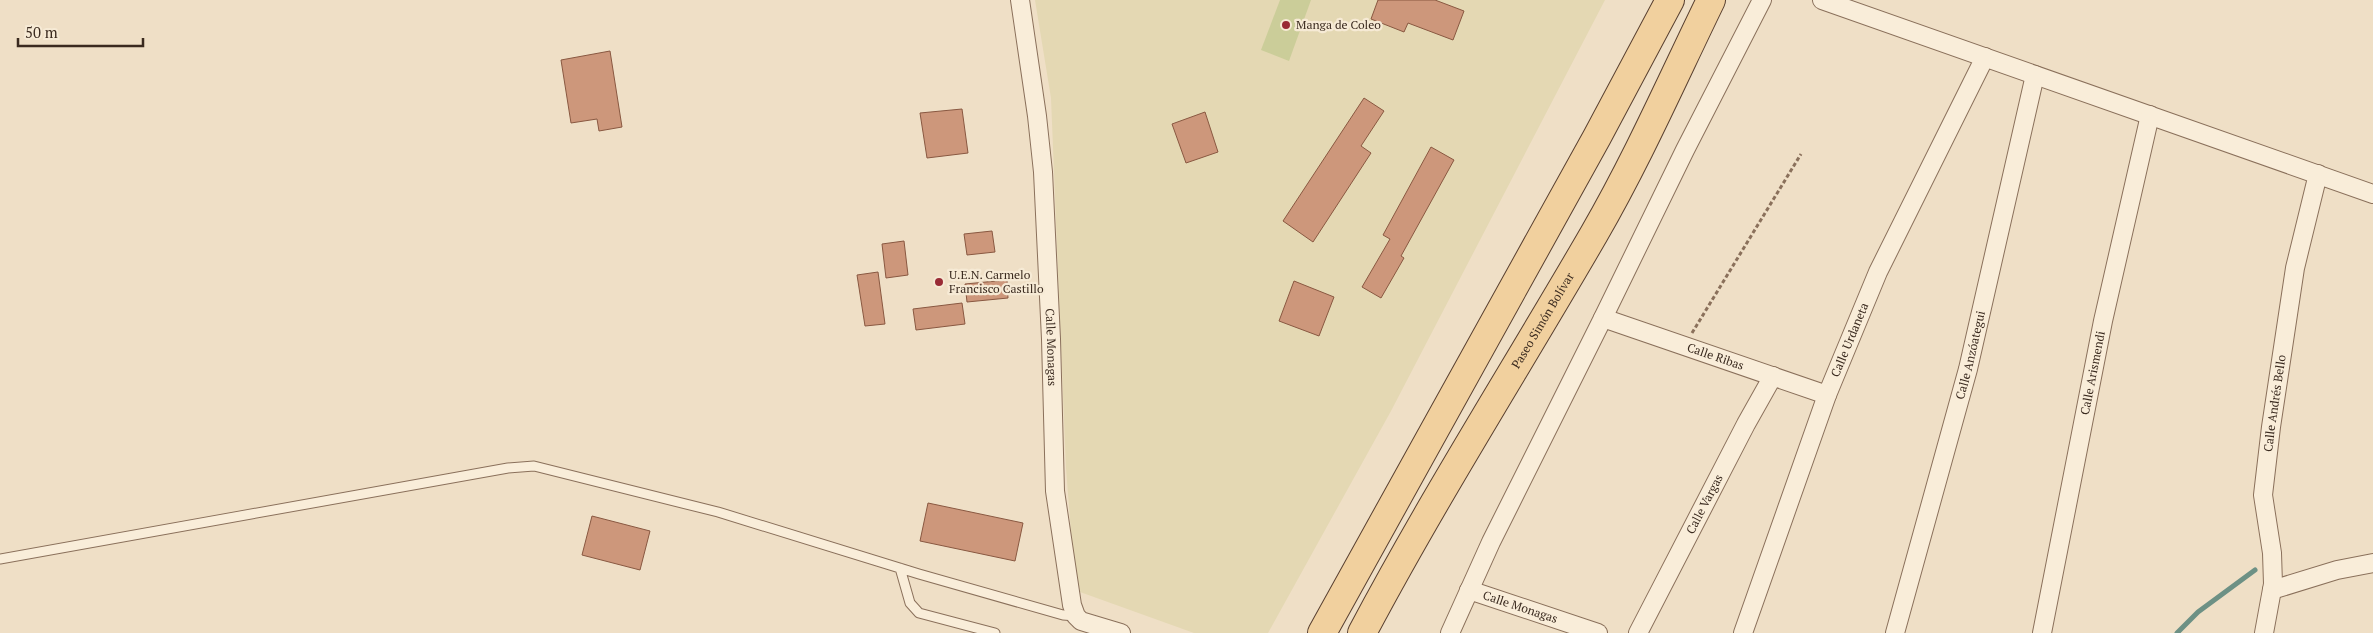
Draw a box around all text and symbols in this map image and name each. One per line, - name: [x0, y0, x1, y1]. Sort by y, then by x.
- scale bar: [18, 15, 142, 47]
- place label: Manga de Coleo: [1296, 17, 1381, 32]
- marker: Manga de Coleo: [1280, 19, 1292, 31]
- text: 50 m: [25, 22, 58, 42]
- place label: U.E.N. Carmelo Francisco Castillo: [949, 267, 1044, 296]
- street label: Paseo Simón Bolívar: [1508, 269, 1577, 371]
- marker: U.E.N. Carmelo Francisco Castillo: [933, 276, 945, 288]
- street label: Calle Urdaneta: [1827, 300, 1871, 379]
- street label: Calle Monagas: [1043, 308, 1060, 386]
- street label: Calle Anzóategui: [1952, 309, 1988, 401]
- street label: Calle Arismendi: [2077, 329, 2108, 416]
- street label: Calle Ribas: [1685, 340, 1746, 373]
- street label: Calle Andrés Bello: [2260, 353, 2289, 453]
- street label: Calle Vargas: [1682, 472, 1726, 536]
- street label: Calle Monagas: [1481, 587, 1560, 626]

